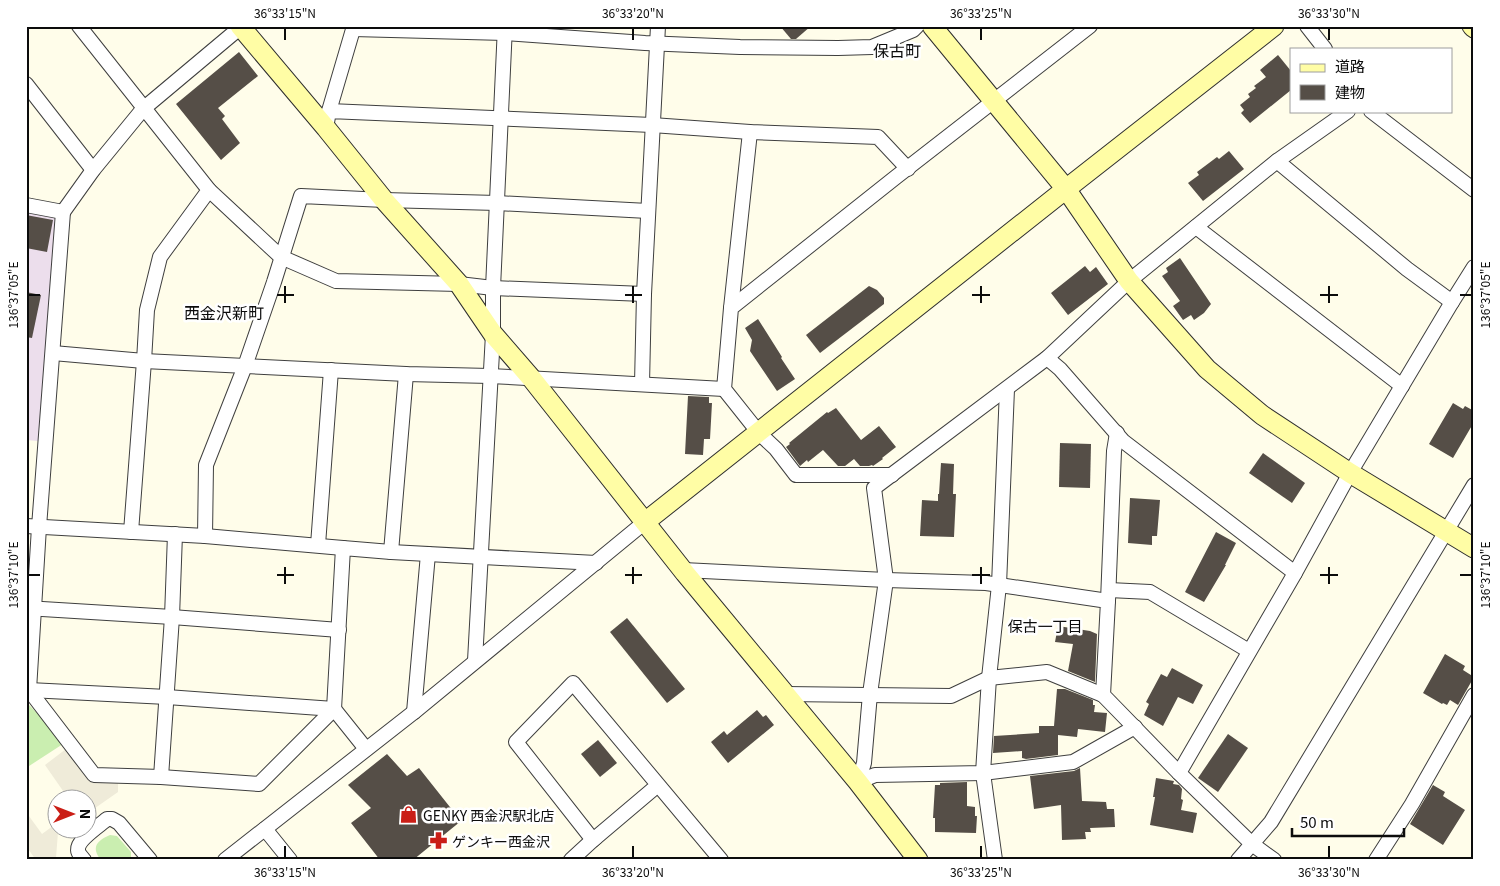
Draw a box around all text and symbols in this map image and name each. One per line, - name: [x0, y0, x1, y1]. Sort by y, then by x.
- text: 36°33'15"N: [254, 4, 316, 21]
- text: 36°33'20"N: [602, 4, 664, 21]
- text: 36°33'25"N: [950, 4, 1012, 21]
- text: 36°33'30"N: [1298, 4, 1360, 21]
- district label: 保古町: [873, 38, 921, 62]
- legend: [1290, 48, 1452, 112]
- text: 道路: [1335, 55, 1365, 76]
- text: 建物: [1335, 81, 1365, 102]
- text: 136°37'05"E: [4, 261, 21, 329]
- text: 136°37'05"E: [1476, 261, 1493, 329]
- district label: 西金沢新町: [184, 300, 264, 324]
- text: 136°37'10"E: [4, 541, 21, 609]
- text: 136°37'10"E: [1476, 541, 1493, 609]
- district label: 保古一丁目: [1007, 615, 1083, 636]
- north arrow: [48, 788, 98, 838]
- shop icon: GENKY 西金沢駅北店: [399, 805, 419, 825]
- place label: GENKY 西金沢駅北店: [423, 805, 554, 825]
- scale bar: [1292, 806, 1405, 838]
- text: N: [76, 809, 96, 819]
- text: 50 m: [1300, 811, 1334, 832]
- pharmacy icon: ゲンキー西金沢: [428, 831, 448, 851]
- place label: ゲンキー西金沢: [452, 831, 550, 851]
- text: 36°33'15"N: [254, 863, 316, 880]
- text: 36°33'20"N: [602, 863, 664, 880]
- text: 36°33'25"N: [950, 863, 1012, 880]
- text: 36°33'30"N: [1298, 863, 1360, 880]

